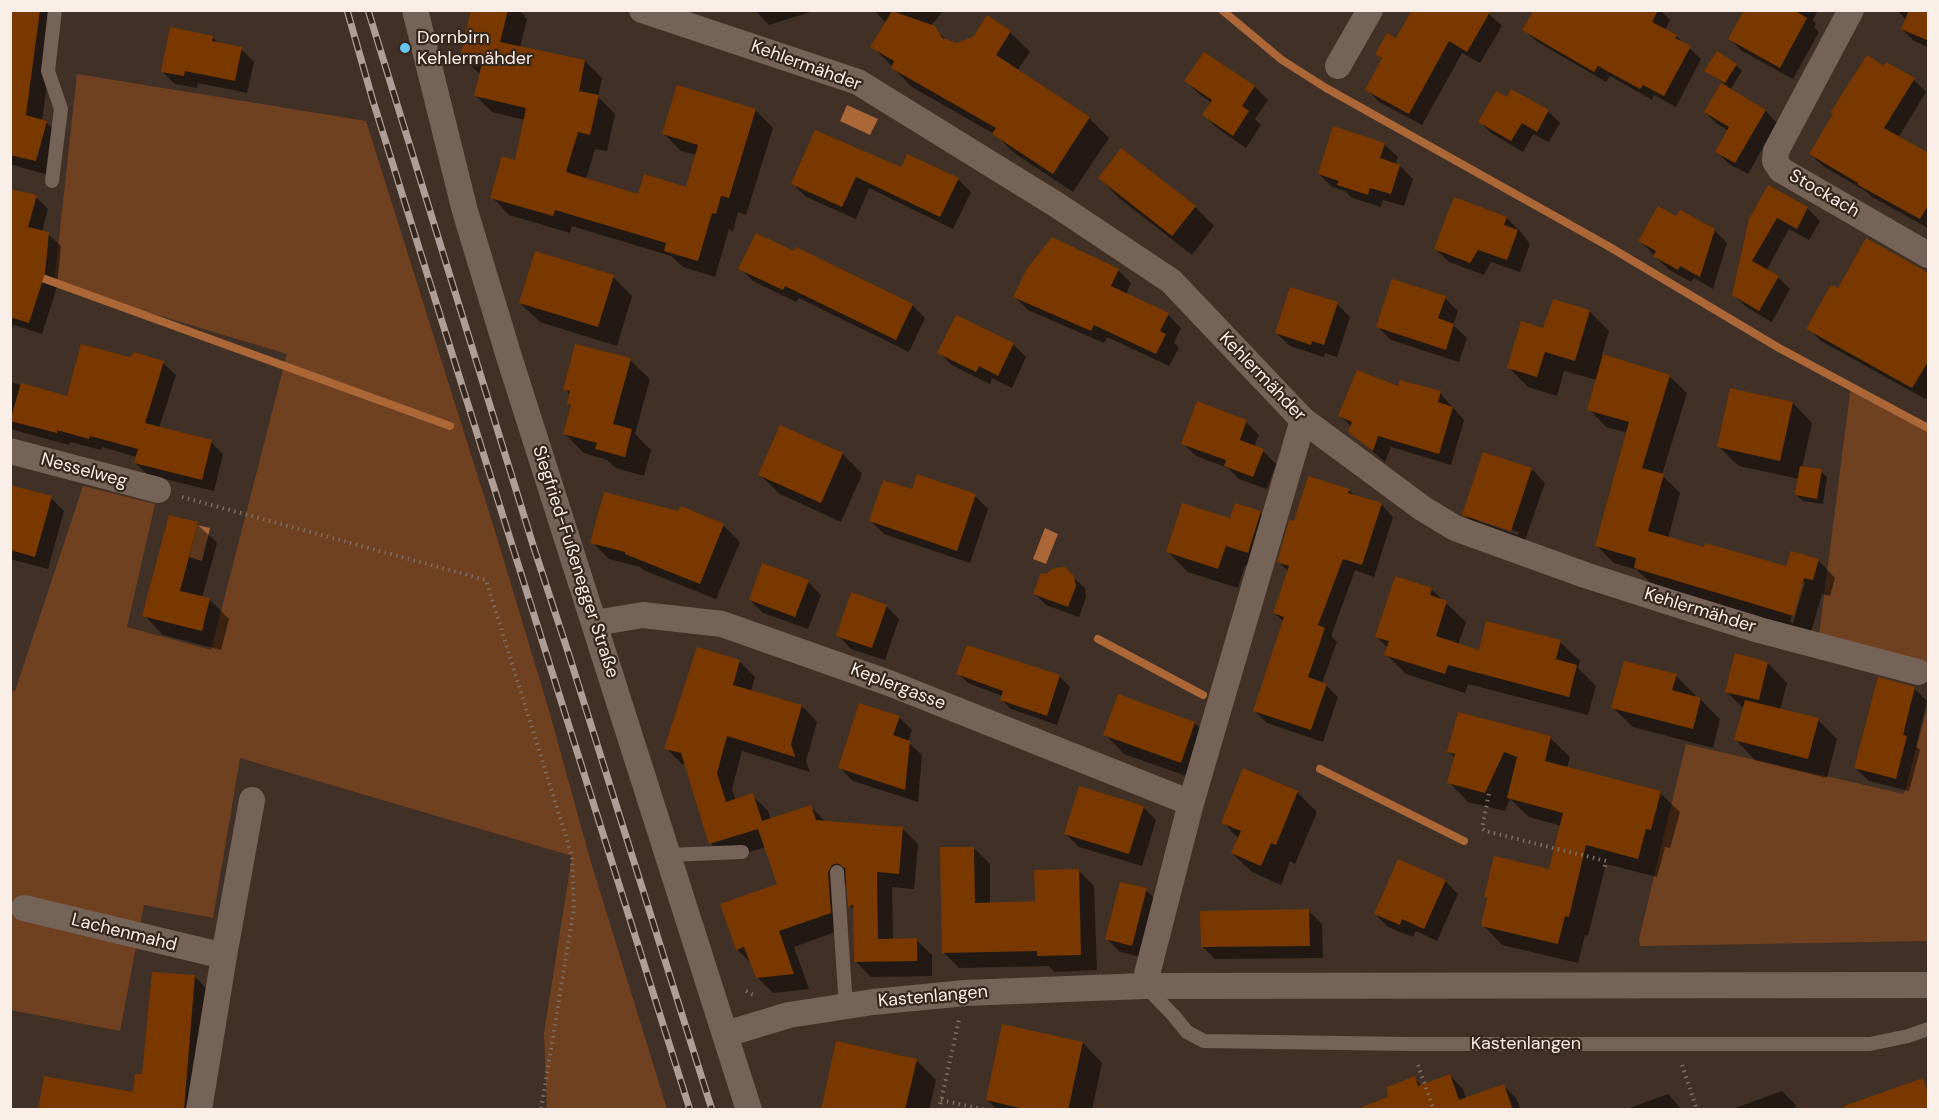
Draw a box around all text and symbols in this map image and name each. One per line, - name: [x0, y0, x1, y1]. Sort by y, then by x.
- place label: Dornbirn Kehlermähder: [417, 27, 533, 70]
- street label: Kehlermähder: [748, 36, 864, 96]
- marker: Dornbirn Kehlermähder: [398, 41, 412, 55]
- street label: Stockach: [1785, 165, 1863, 223]
- street label: Kehlermähder: [1214, 328, 1310, 426]
- street label: Siegfried-Fußenegger Straße: [527, 443, 623, 681]
- street label: Nesselweg: [38, 449, 130, 493]
- street label: Kehlermähder: [1642, 584, 1758, 638]
- street label: Keplergasse: [847, 659, 949, 715]
- street label: Lachenmahd: [69, 909, 179, 957]
- street label: Kastenlangen: [877, 981, 989, 1013]
- street label: Kastenlangen: [1471, 1033, 1581, 1055]

